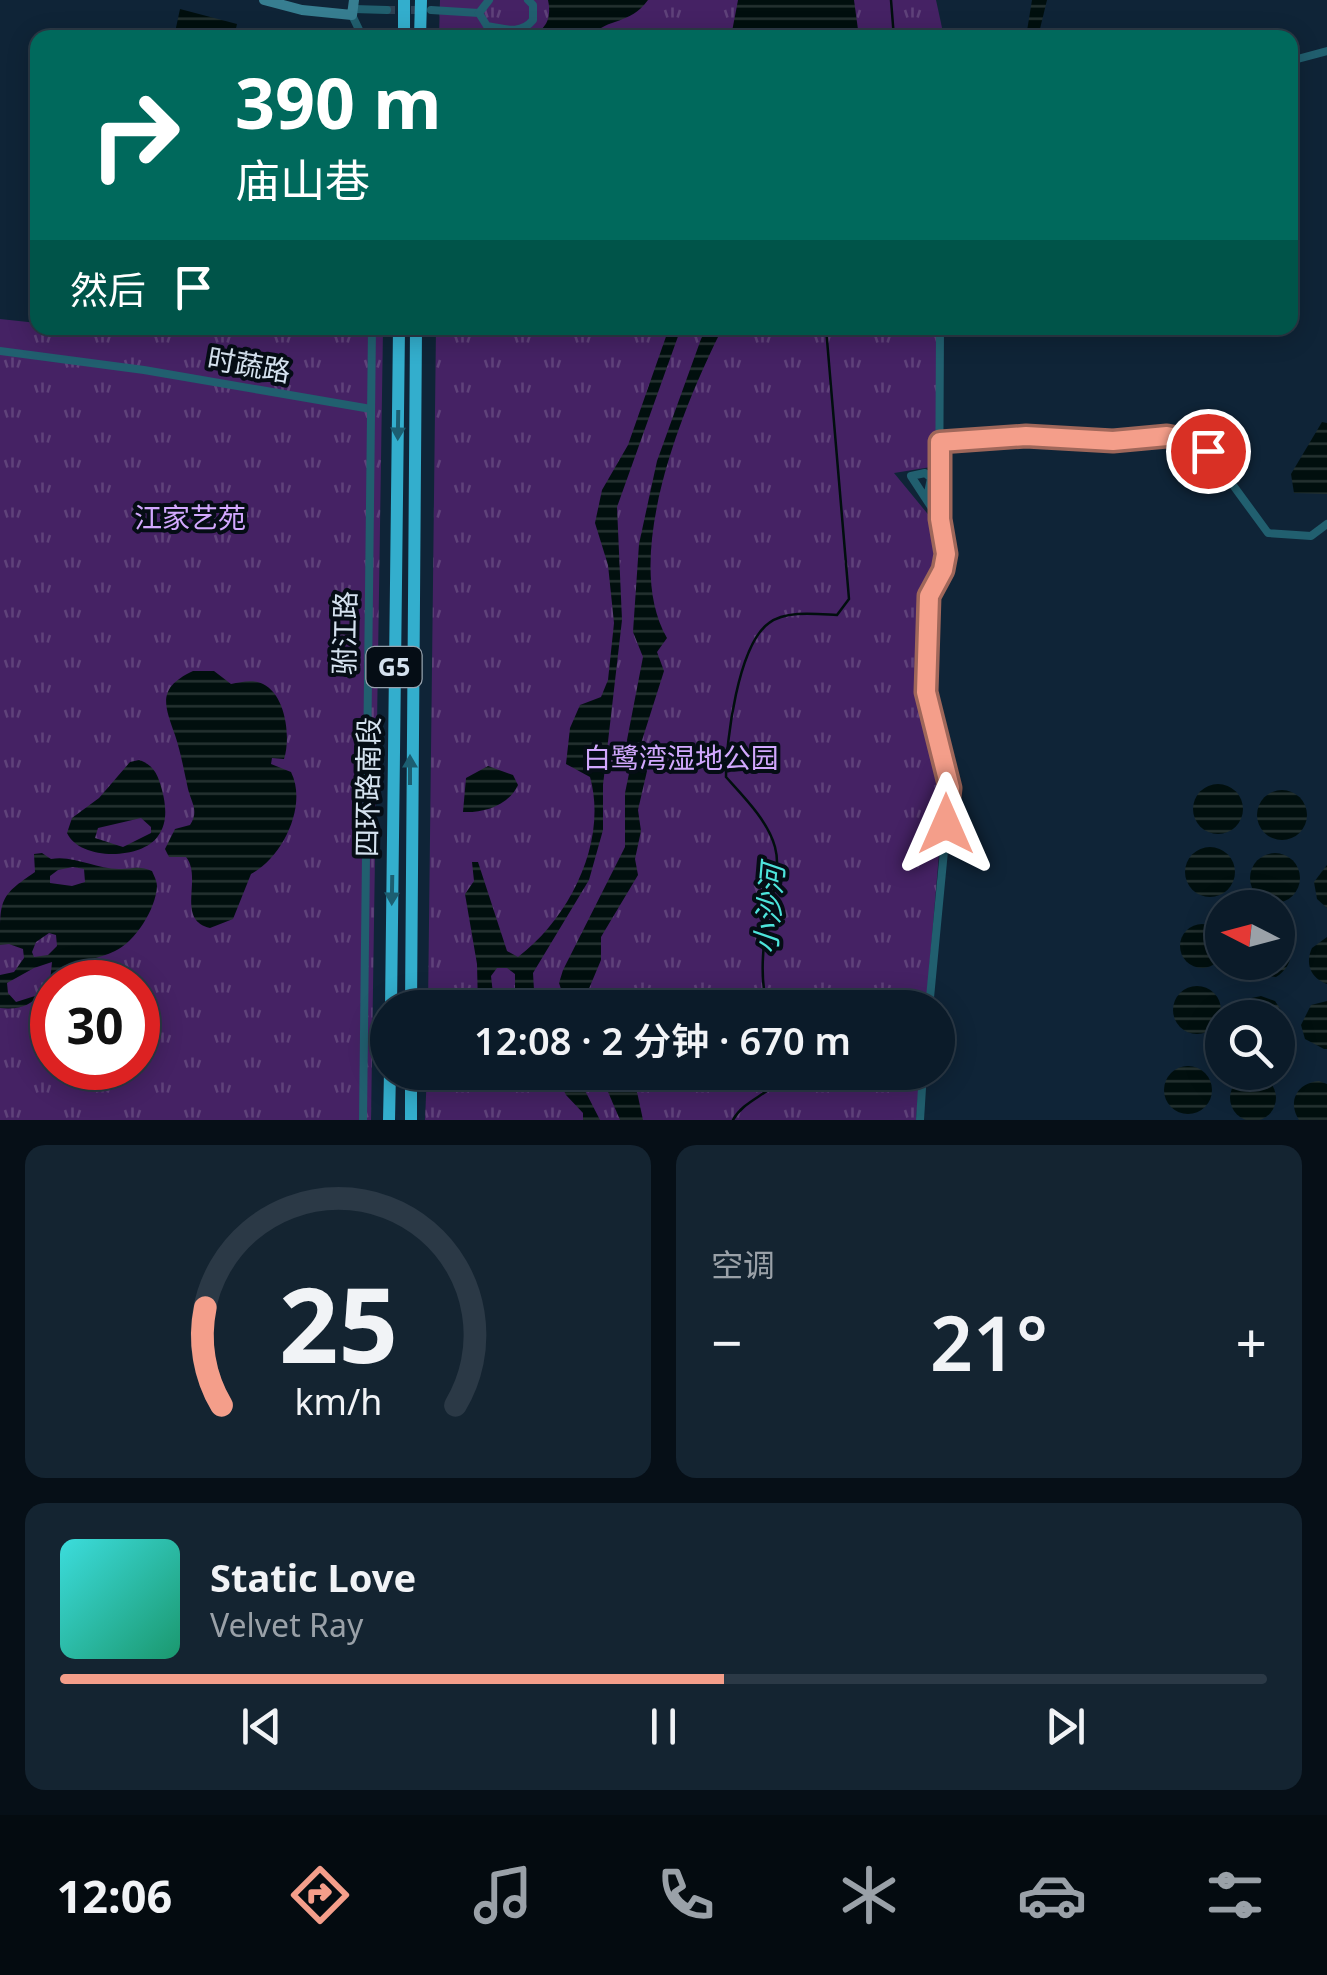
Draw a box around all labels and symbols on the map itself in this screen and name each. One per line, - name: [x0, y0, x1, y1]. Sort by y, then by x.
- street label: 时蔬路: [205, 338, 294, 390]
- one-way arrow: [390, 409, 406, 441]
- pin: [1166, 409, 1251, 494]
- park label: 江家艺苑: [134, 498, 246, 536]
- street label: 驸江路: [324, 591, 364, 675]
- road number: G5: [366, 647, 422, 687]
- street label: 四环路南段: [347, 717, 387, 857]
- park label: 白鹭湾湿地公园: [583, 738, 779, 776]
- one-way arrow: [402, 754, 418, 786]
- position arrow: [894, 772, 998, 876]
- water label: 小沙河: [744, 857, 793, 955]
- one-way arrow: [384, 874, 400, 906]
- north arrow: [1205, 890, 1295, 980]
- speed limit sign: 30: [30, 960, 160, 1090]

